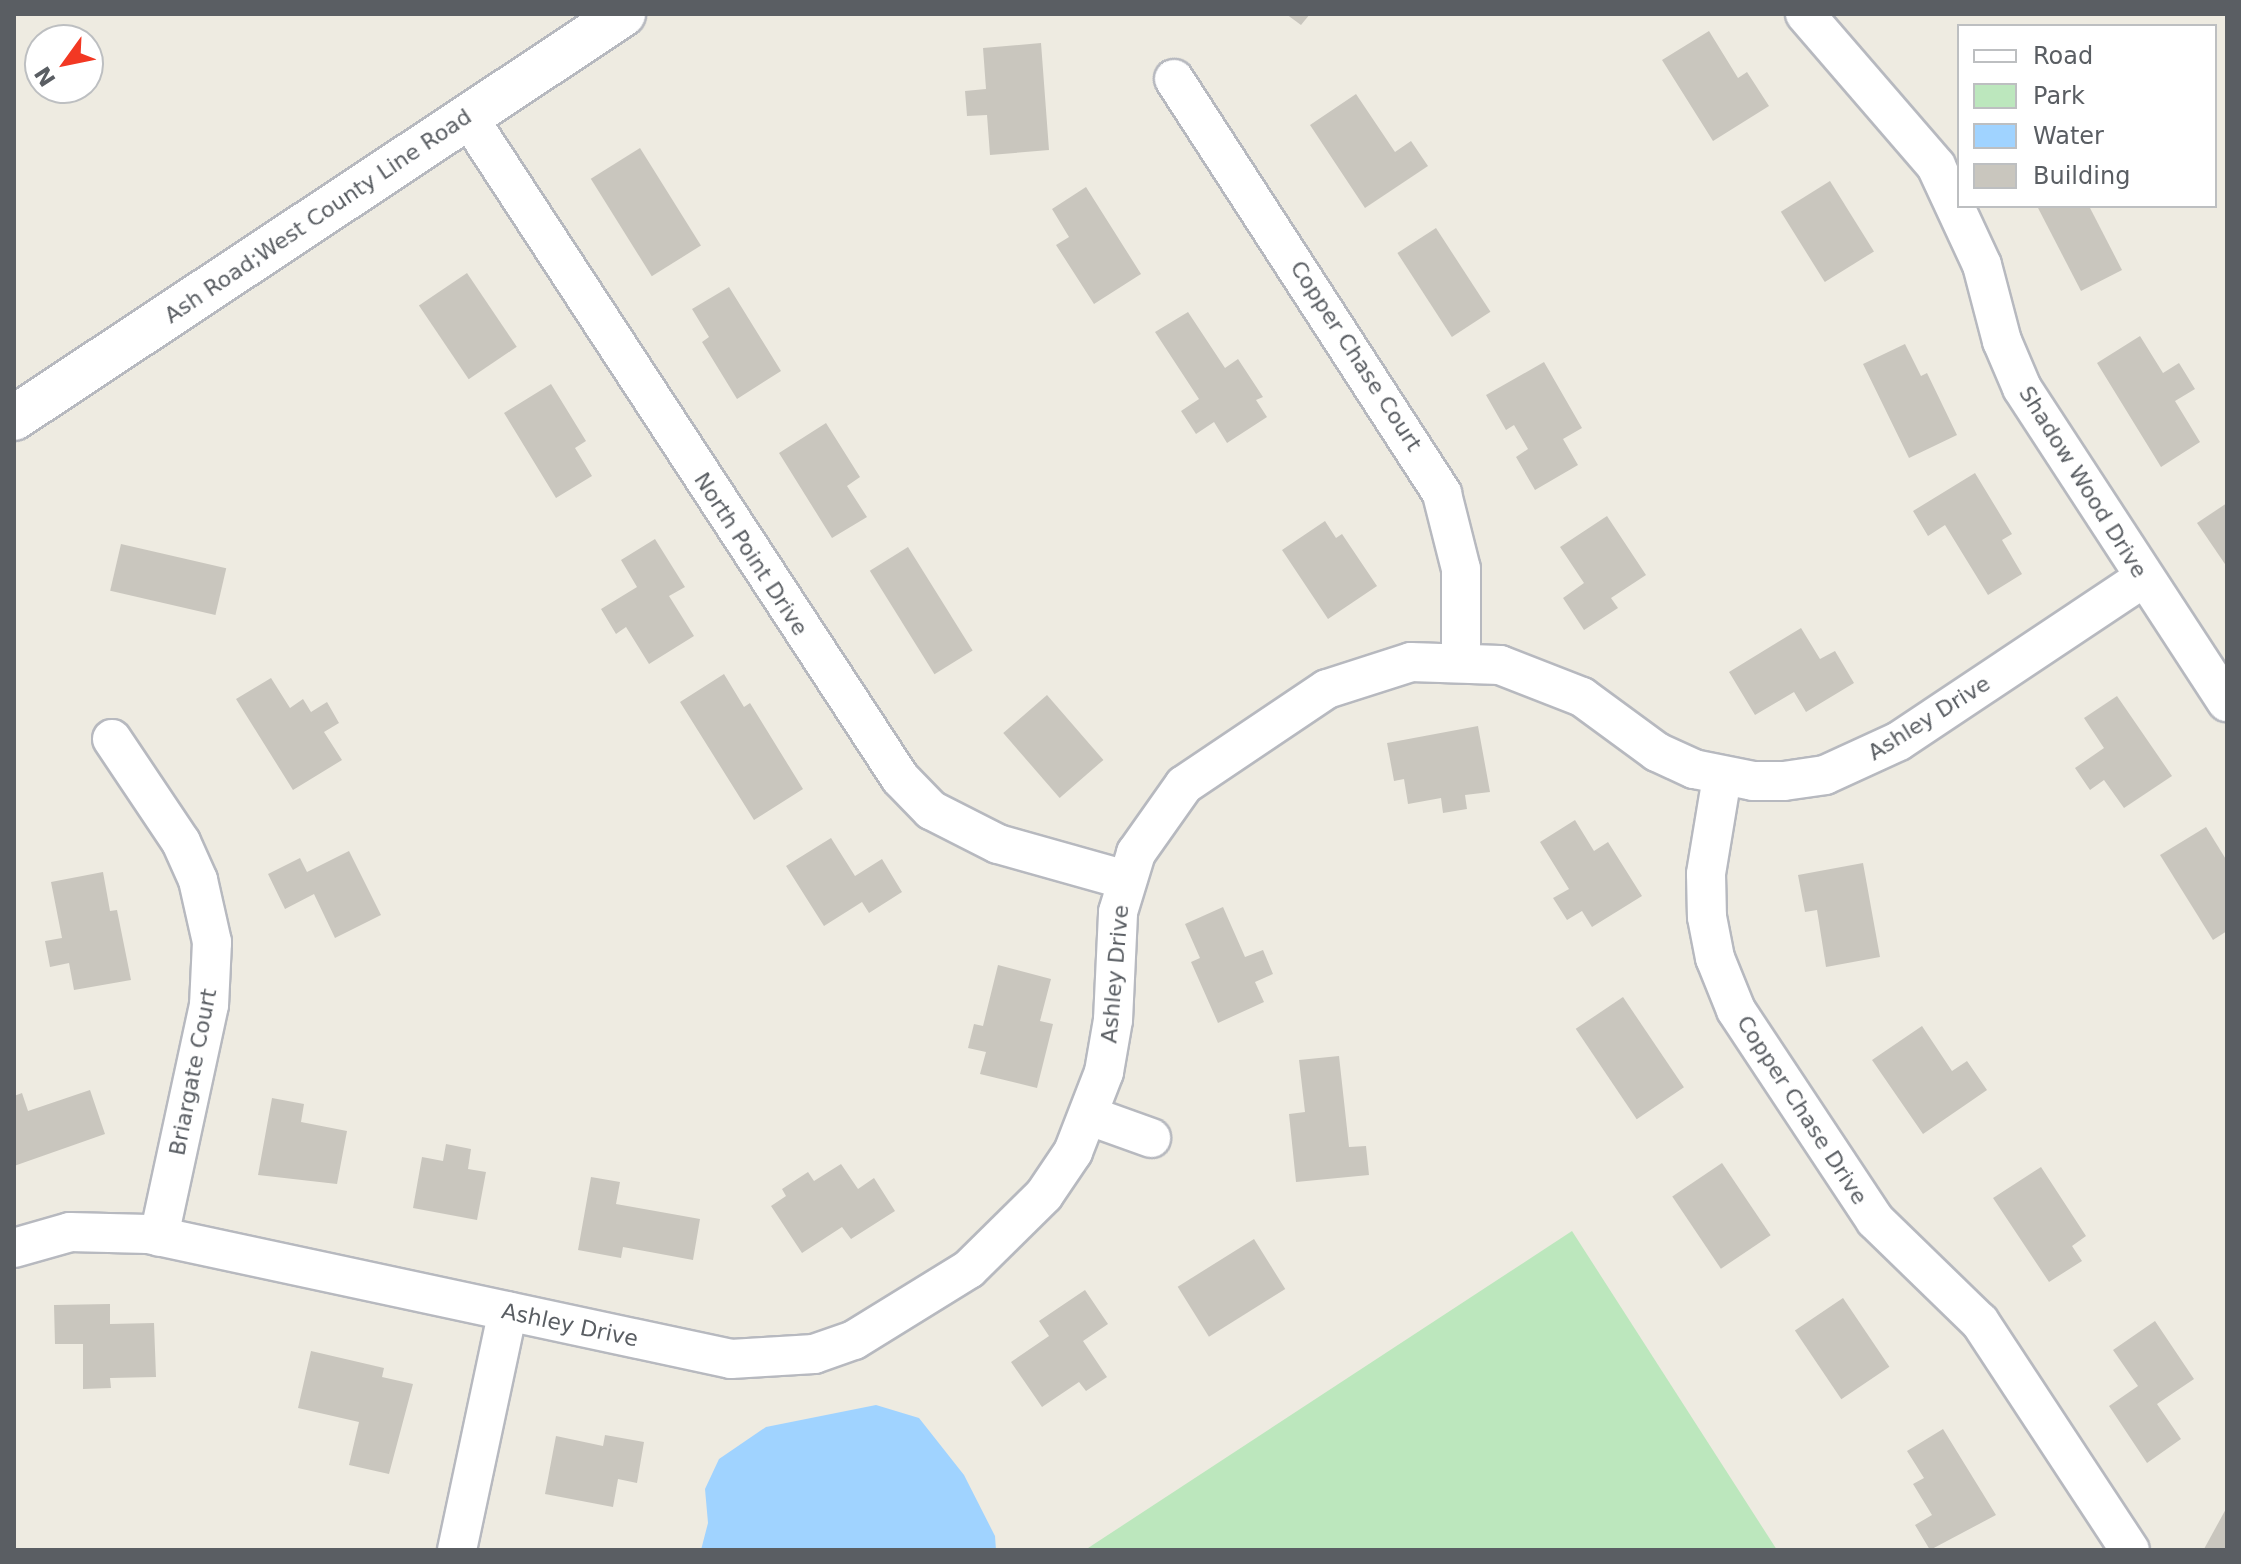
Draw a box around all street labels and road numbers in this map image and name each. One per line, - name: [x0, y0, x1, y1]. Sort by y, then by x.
- street label: Ash Road;West County Line Road: [160, 103, 476, 329]
- street label: Copper Chase Court: [1285, 256, 1427, 456]
- street label: Shadow Wood Drive: [2013, 381, 2153, 583]
- street label: North Point Drive: [689, 468, 813, 640]
- street label: Ashley Drive: [1863, 670, 1995, 766]
- street label: Ashley Drive: [1096, 904, 1134, 1044]
- street label: Briargate Court: [164, 986, 222, 1158]
- street label: Copper Chase Drive: [1731, 1011, 1873, 1209]
- street label: Ashley Drive: [499, 1298, 641, 1352]

